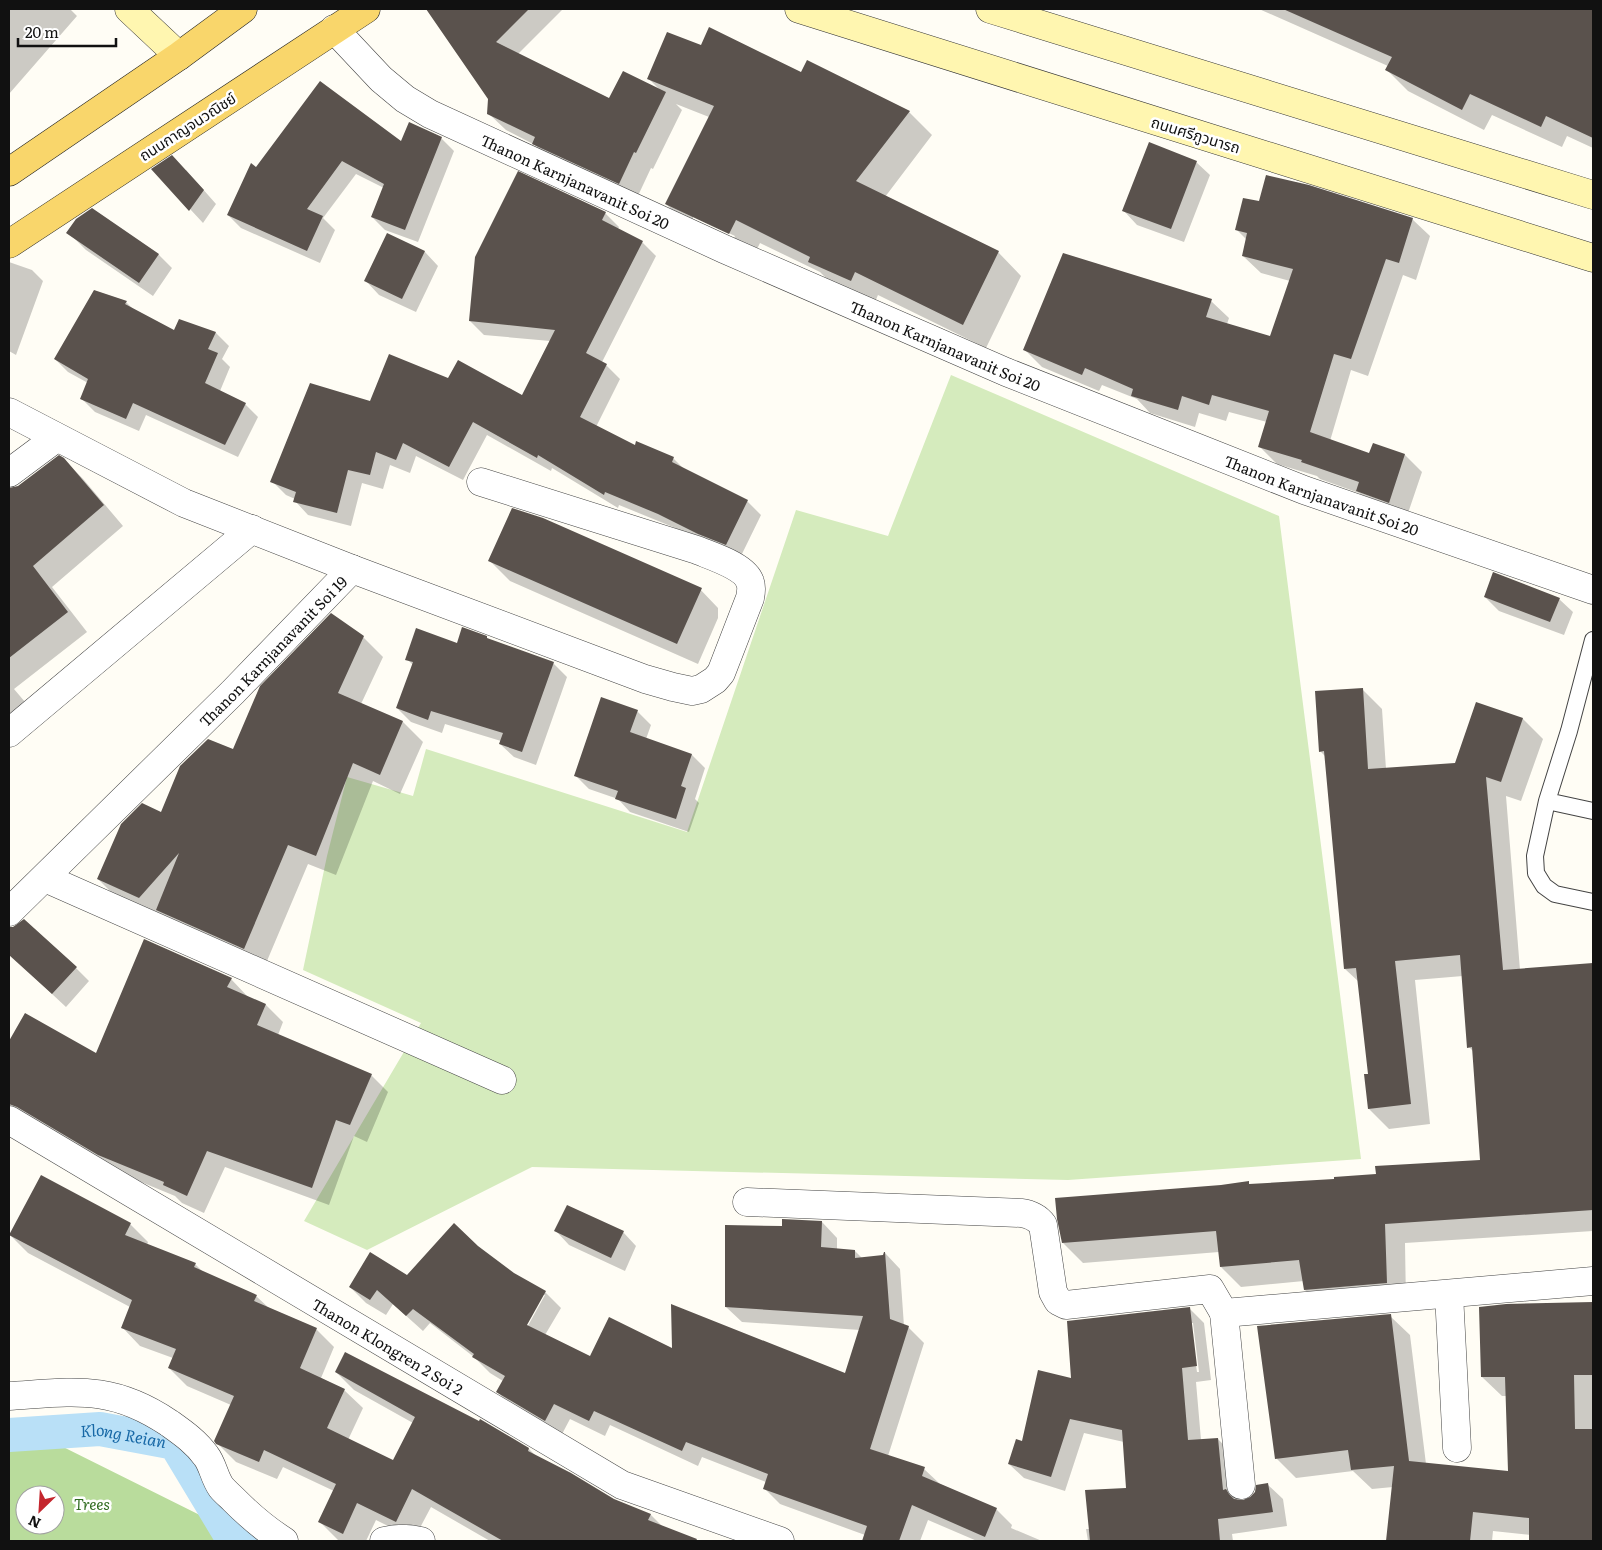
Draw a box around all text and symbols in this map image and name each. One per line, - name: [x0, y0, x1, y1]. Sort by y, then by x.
- scale bar: [18, 15, 115, 47]
- text: 20 m: [25, 20, 59, 43]
- street label: ถนนกาญจนวณิชย์: [134, 86, 240, 166]
- street label: ถนนศรีภูวนารถ: [1149, 110, 1243, 158]
- street label: Thanon Karnjanavanit Soi 20: [477, 127, 674, 234]
- street label: Thanon Karnjanavanit Soi 20: [846, 294, 1045, 396]
- street label: Thanon Karnjanavanit Soi 20: [1221, 448, 1423, 541]
- street label: Thanon Karnjanavanit Soi 19: [193, 570, 352, 732]
- street label: Thanon Klongren 2 Soi 2: [308, 1292, 468, 1400]
- water label: Klong Reian: [80, 1417, 169, 1453]
- north arrow: [15, 1485, 65, 1535]
- park label: Trees: [74, 1492, 110, 1515]
- text: N: [24, 1511, 44, 1534]

